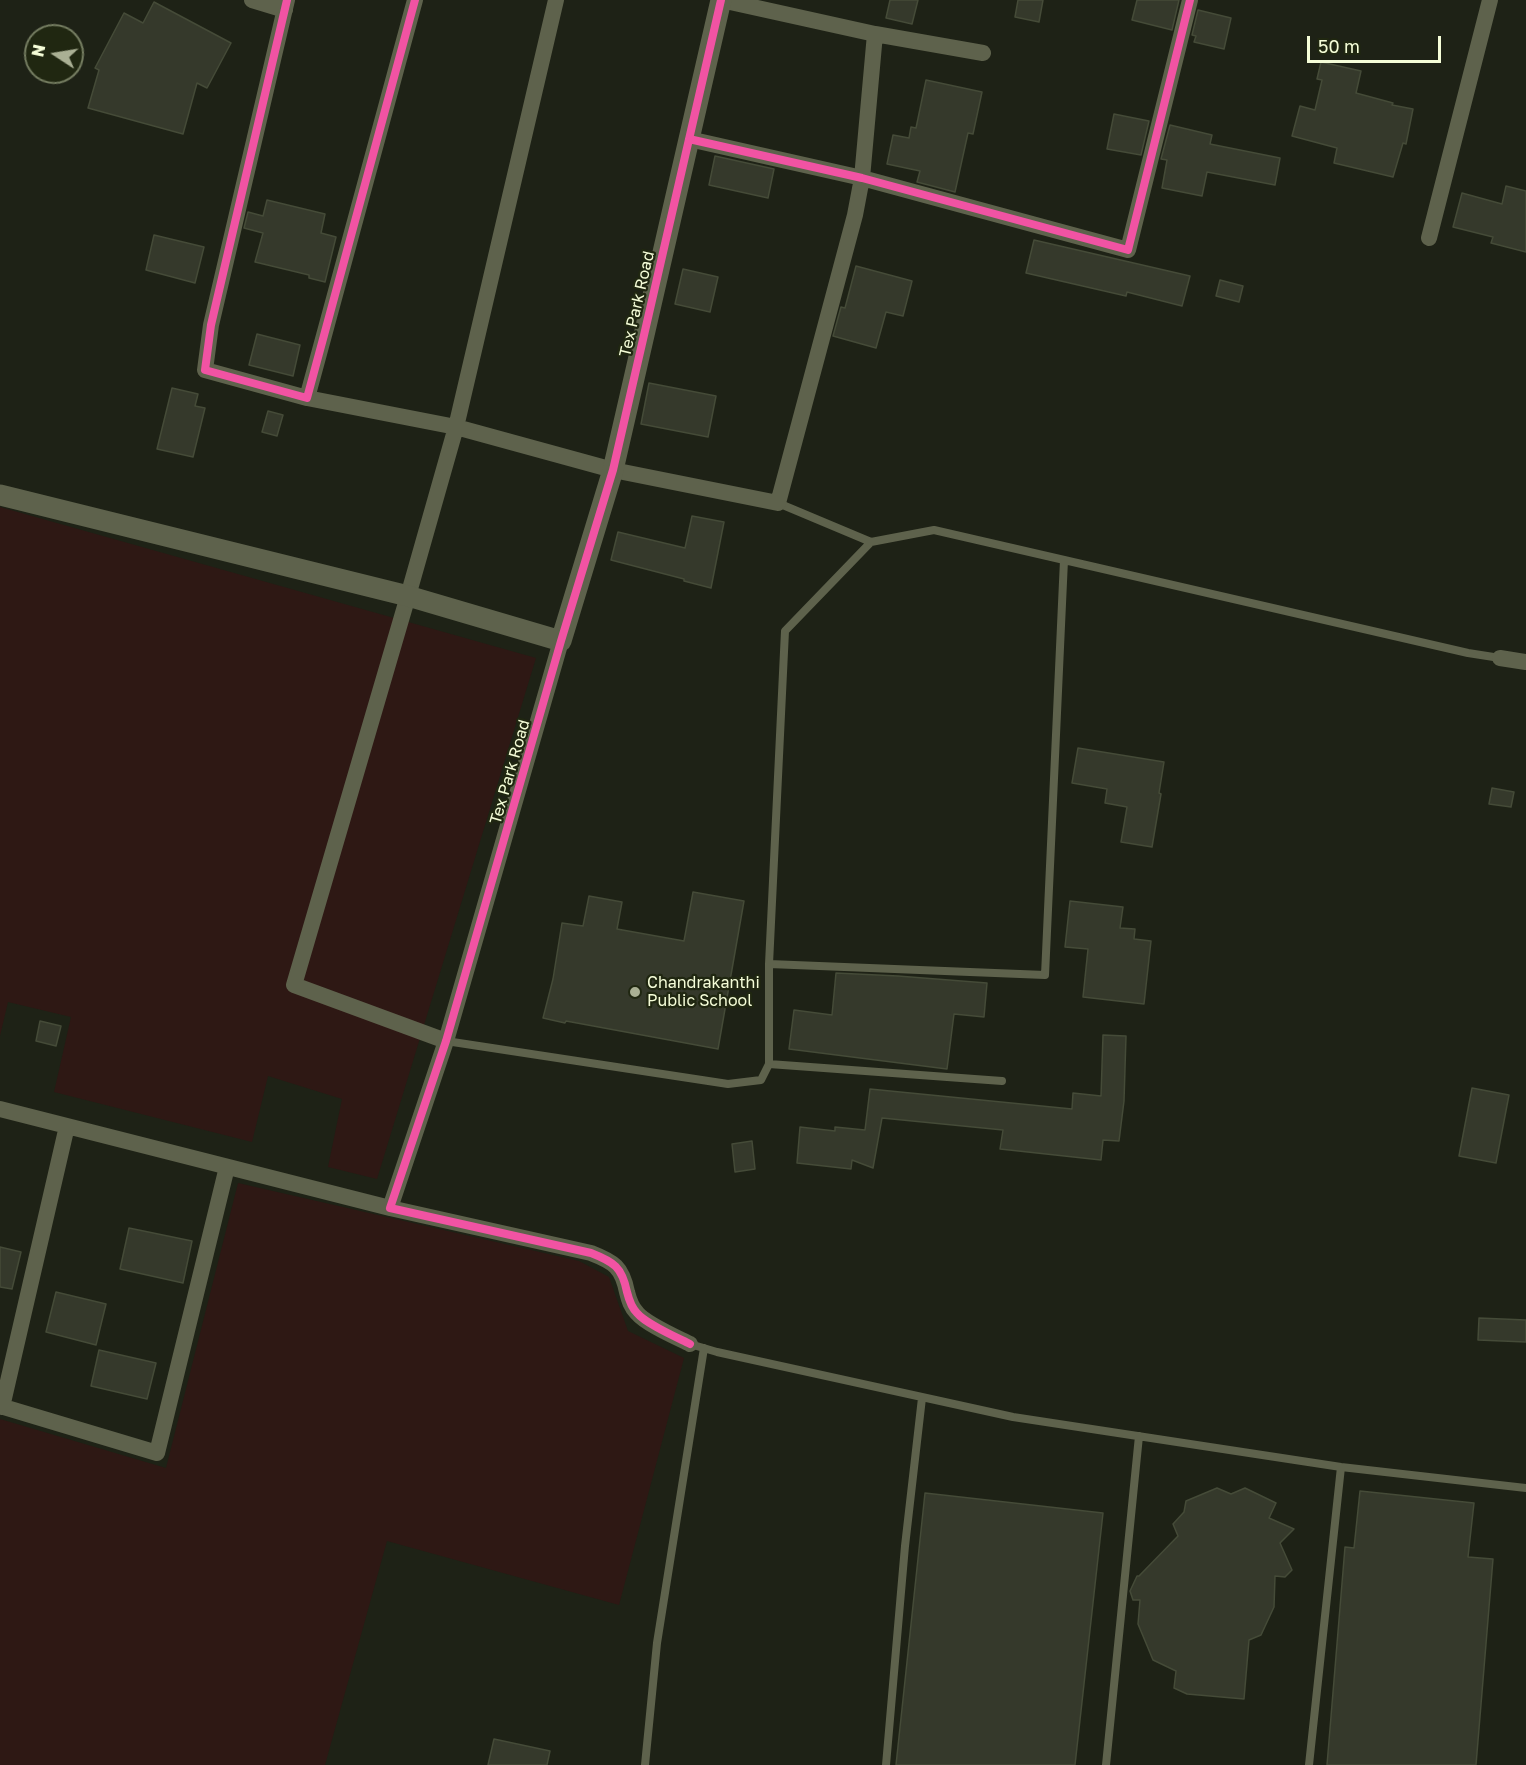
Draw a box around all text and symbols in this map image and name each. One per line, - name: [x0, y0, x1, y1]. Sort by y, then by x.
- north arrow: [24, 24, 84, 84]
- scale bar: [1310, 24, 1444, 62]
- text: 50 m: [1318, 35, 1360, 57]
- text: N: [27, 43, 49, 59]
- street label: Tex Park Road: [615, 249, 659, 359]
- street label: Tex Park Road: [486, 717, 534, 827]
- place label: Chandrakanthi Public School: [647, 973, 760, 1011]
- marker: Chandrakanthi Public School: [628, 985, 642, 999]

